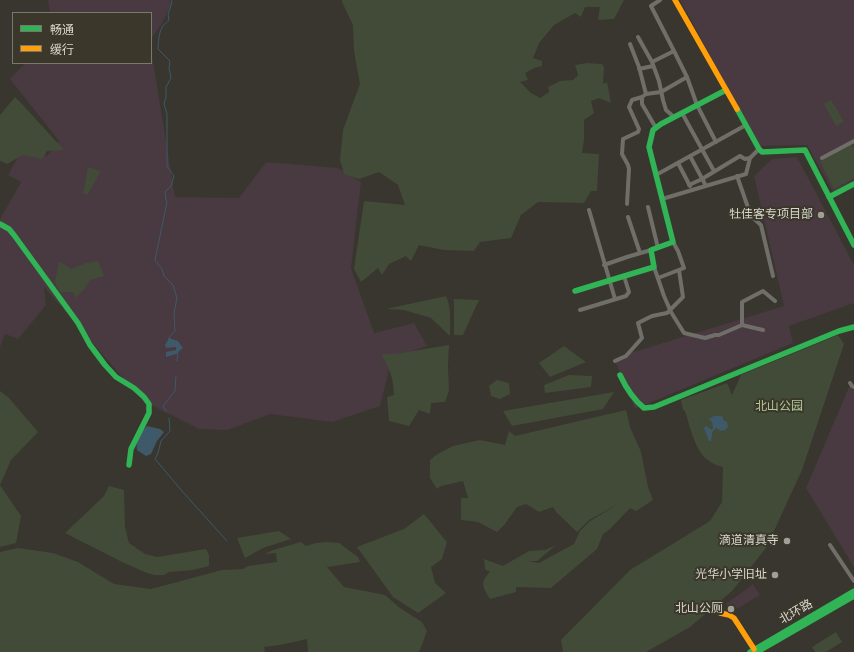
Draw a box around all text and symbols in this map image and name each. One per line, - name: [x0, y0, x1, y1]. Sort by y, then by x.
- legend: [12, 12, 152, 64]
- text: 畅通: [50, 22, 74, 37]
- text: 缓行: [50, 42, 74, 57]
- place label: 牡佳客专项目部: [729, 208, 813, 222]
- marker: 牡佳客专项目部: [816, 210, 826, 220]
- park label: 北山公园: [755, 400, 803, 414]
- place label: 滴道清真寺: [719, 534, 779, 548]
- marker: 滴道清真寺: [782, 536, 792, 546]
- place label: 光华小学旧址: [695, 568, 767, 582]
- marker: 光华小学旧址: [770, 570, 780, 580]
- street label: 北环路: [777, 597, 815, 627]
- place label: 北山公厕: [675, 602, 723, 616]
- marker: 北山公厕: [726, 604, 736, 614]

